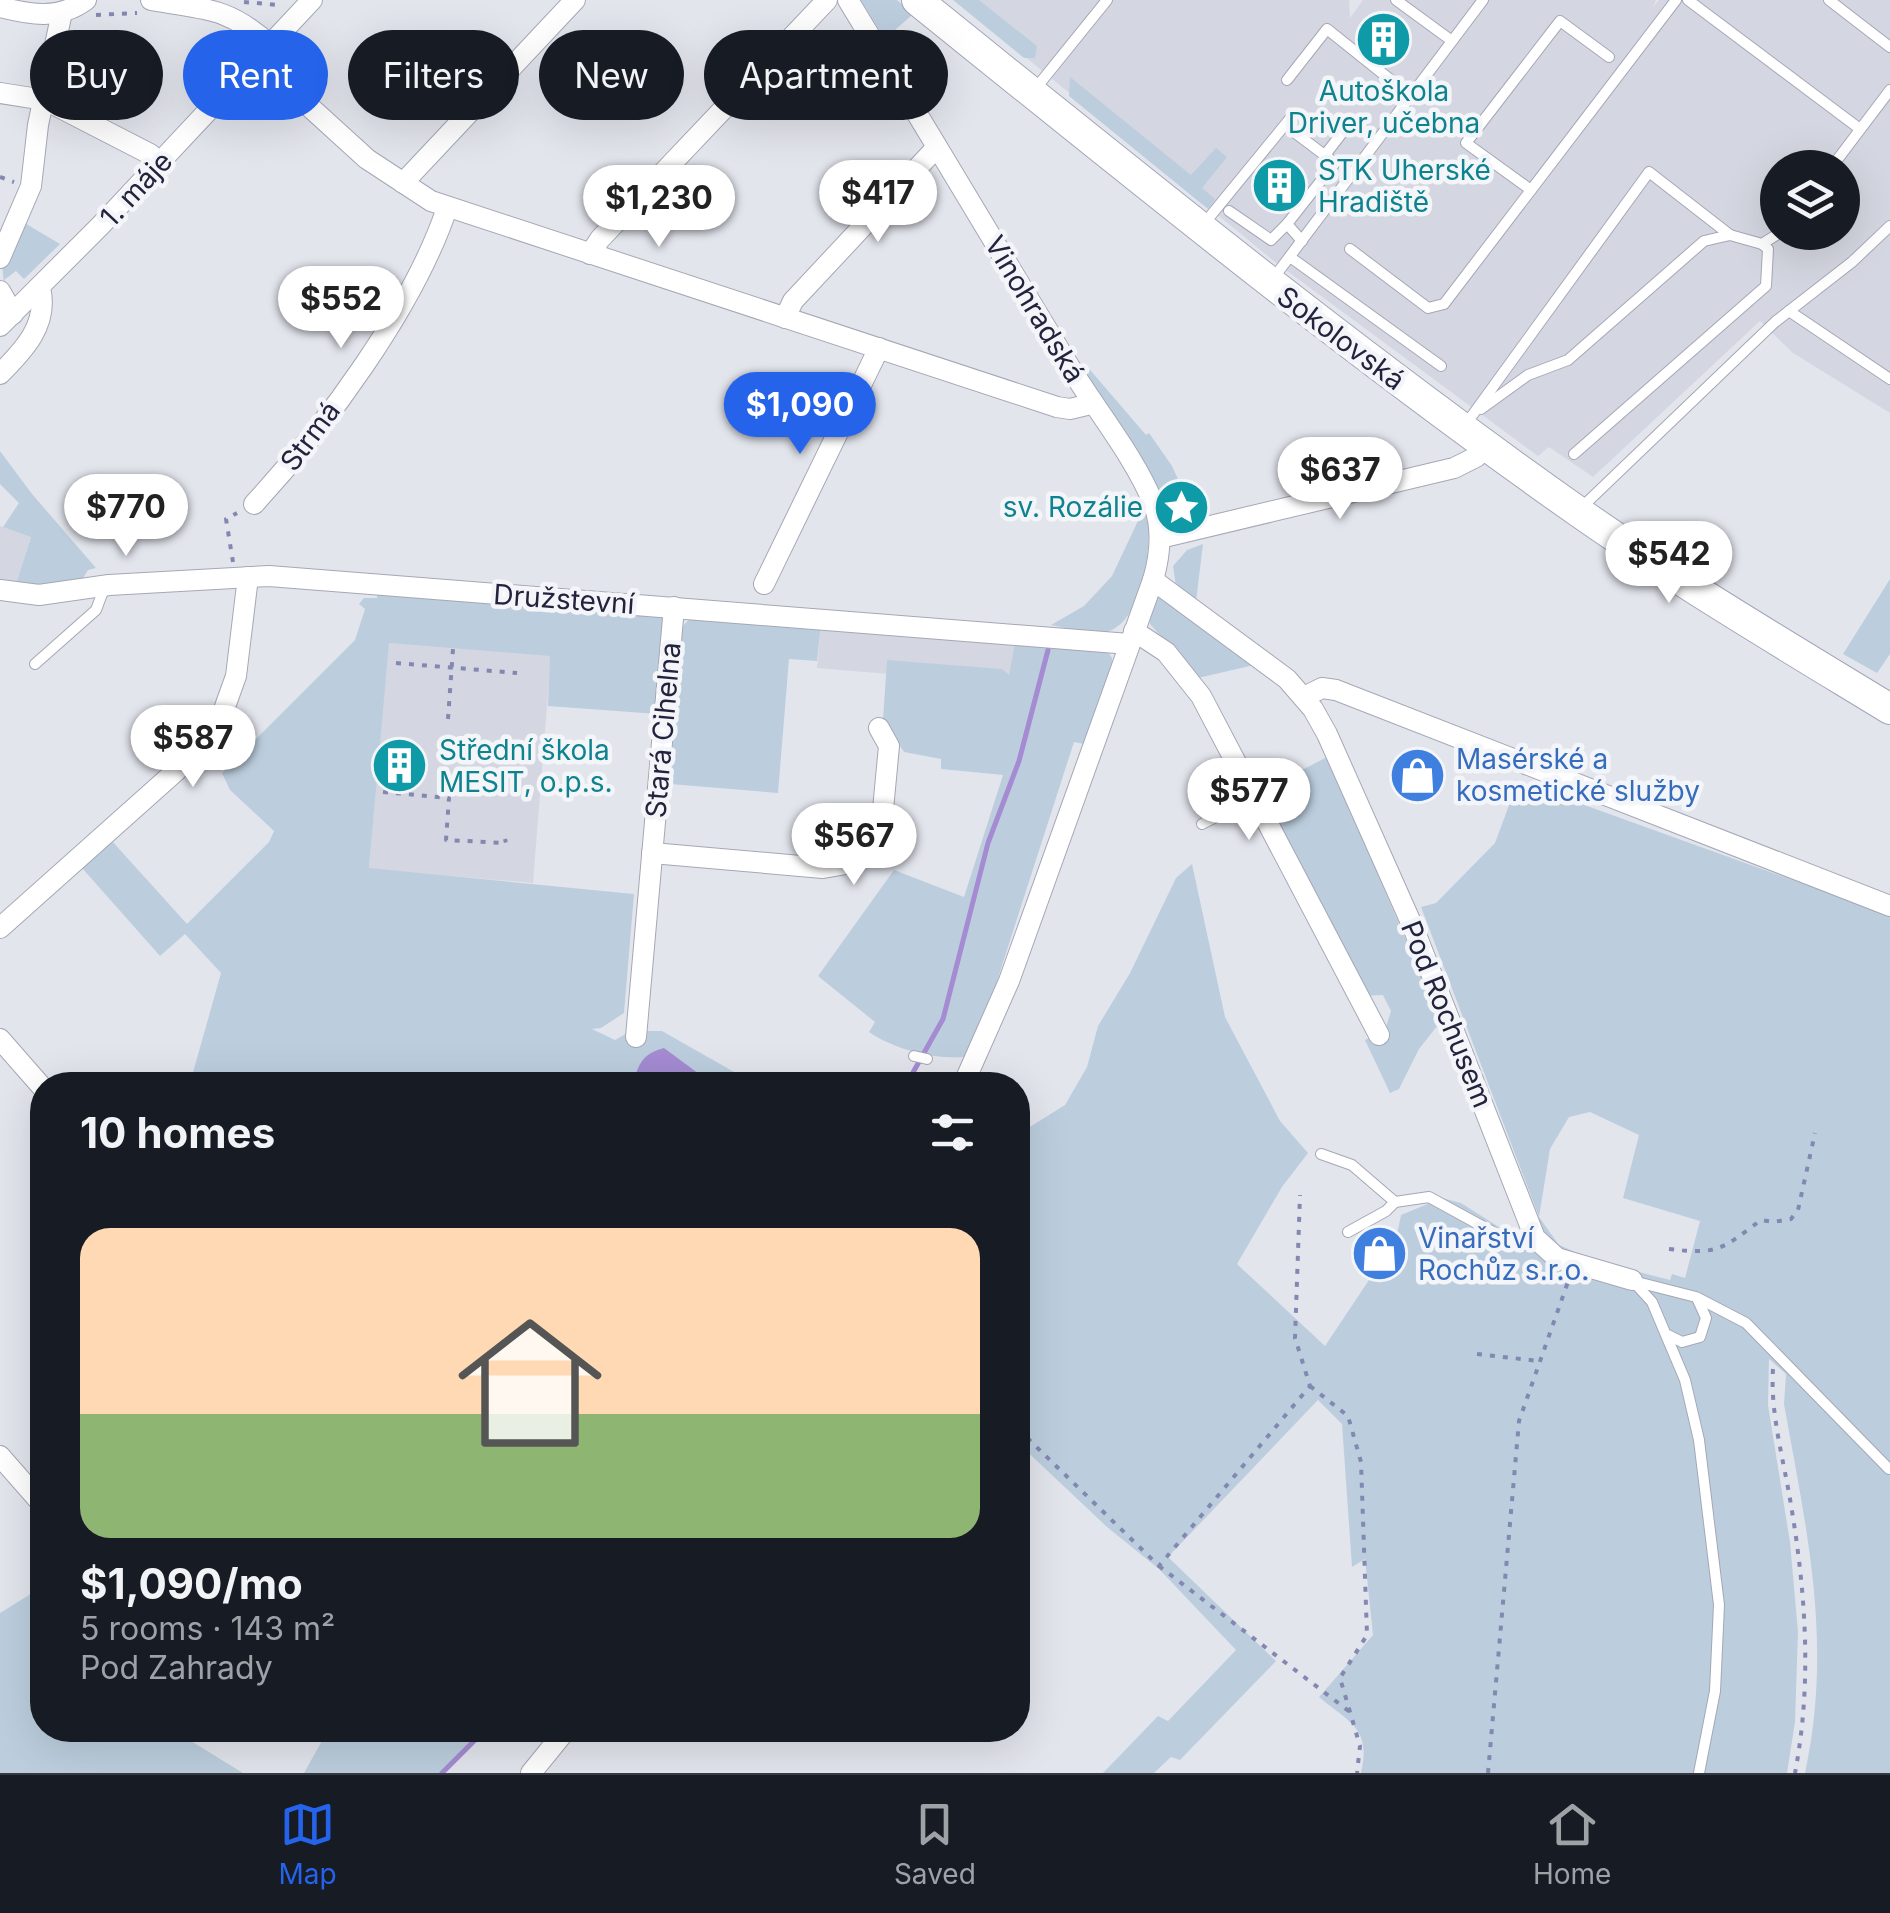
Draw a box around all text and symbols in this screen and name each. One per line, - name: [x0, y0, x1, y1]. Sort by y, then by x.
- building icon: Autoškola Driver, učebna: [1354, 10, 1414, 70]
- chip: Buy: [30, 30, 163, 120]
- chip: Rent: [183, 30, 328, 120]
- chip: Filters: [348, 30, 519, 120]
- chip: New: [539, 30, 684, 120]
- chip: Apartment: [704, 30, 948, 120]
- place label: Autoškola Driver, učebna: [1288, 74, 1480, 140]
- street label: 1. máje: [93, 144, 179, 234]
- map controls: [1760, 150, 1860, 250]
- button: layers: [1760, 150, 1860, 250]
- place label: STK Uherské Hradiště: [1318, 153, 1491, 219]
- building icon: STK Uherské Hradiště: [1249, 156, 1309, 216]
- pin: $417: [819, 160, 937, 245]
- pin: $1,230: [578, 165, 740, 250]
- text: $417: [841, 173, 915, 212]
- text: $1,230: [605, 178, 713, 217]
- street label: Vinohradská: [978, 229, 1092, 389]
- pin: $552: [282, 266, 400, 351]
- text: $552: [300, 279, 382, 318]
- street label: Sokolovská: [1271, 279, 1411, 397]
- pin: $1,090: [719, 372, 881, 457]
- text: $1,090: [746, 385, 854, 424]
- street label: Strmá: [273, 394, 347, 478]
- pin: $637: [1281, 437, 1399, 522]
- text: $637: [1300, 450, 1381, 489]
- pin: $770: [67, 474, 185, 559]
- place icon: sv. Rozálie: [1152, 477, 1212, 537]
- text: $770: [86, 487, 166, 526]
- place label: sv. Rozálie: [1003, 490, 1143, 524]
- pin: $542: [1610, 521, 1728, 606]
- text: $542: [1627, 534, 1711, 573]
- street label: Družstevní: [492, 577, 636, 621]
- street label: Stará Cihelna: [638, 641, 688, 819]
- pin: $587: [134, 705, 252, 790]
- text: $587: [153, 718, 233, 757]
- place label: Střední škola MESIT, o.p.s.: [439, 733, 613, 799]
- building icon: Střední škola MESIT, o.p.s.: [370, 736, 430, 796]
- place label: Masérské a kosmetické služby: [1456, 742, 1700, 808]
- shop icon: Masérské a kosmetické služby: [1387, 745, 1447, 805]
- pin: $577: [1190, 758, 1308, 843]
- text: $577: [1209, 771, 1289, 810]
- pin: $567: [795, 803, 913, 888]
- text: $567: [814, 816, 894, 855]
- street label: Pod Rochusem: [1394, 916, 1500, 1112]
- icon: filters: [925, 1105, 980, 1160]
- text: 10 homes: [80, 1107, 275, 1158]
- place label: Vinařství Rochůz s.r.o.: [1418, 1221, 1589, 1287]
- shop icon: Vinařství Rochůz s.r.o.: [1349, 1224, 1409, 1284]
- icon: home: [440, 1293, 620, 1473]
- text: $1,090/mo: [80, 1558, 303, 1609]
- text: 5 rooms · 143 m²: [80, 1609, 335, 1648]
- text: Pod Zahrady: [80, 1648, 273, 1687]
- tab: Map: [279, 1797, 337, 1891]
- tab: Saved: [894, 1797, 976, 1891]
- tab: Home: [1533, 1797, 1611, 1891]

